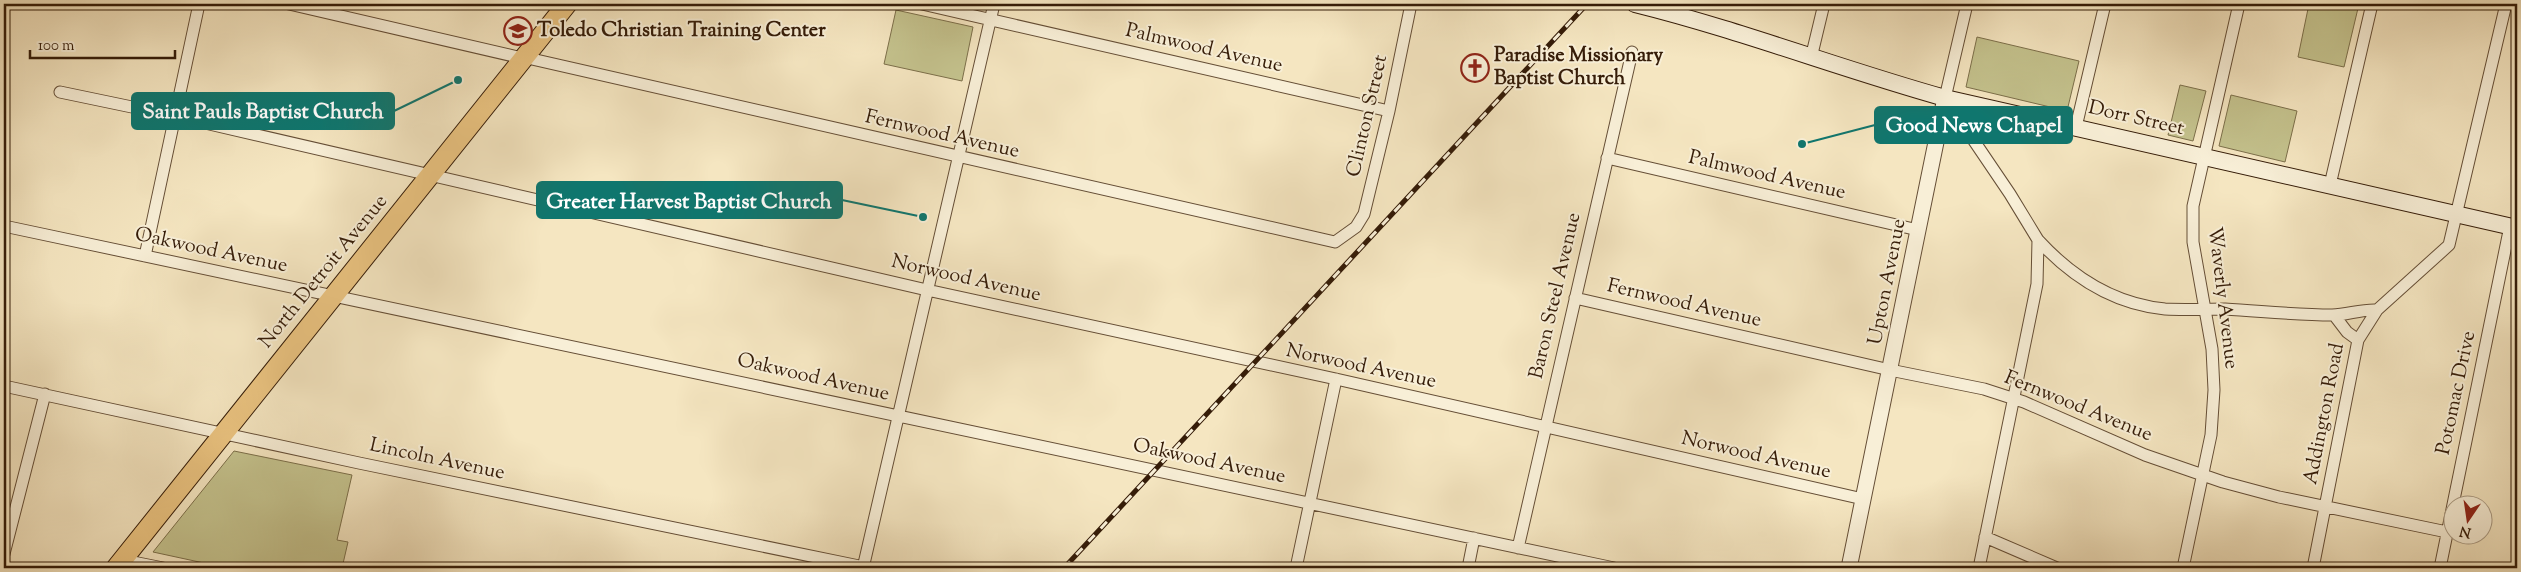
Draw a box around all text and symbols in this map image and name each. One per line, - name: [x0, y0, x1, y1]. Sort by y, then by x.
- school or university icon: Toledo Christian Training Center: [503, 16, 533, 46]
- place label: Toledo Christian Training Center: [537, 17, 826, 46]
- street label: Palmwood Avenue: [1123, 17, 1285, 81]
- scale bar: [30, 28, 175, 60]
- text: 100 m: [38, 36, 75, 57]
- place label: Paradise Missionary Baptist Church: [1494, 42, 1663, 94]
- street label: Clinton Street: [1340, 52, 1396, 180]
- church icon: Paradise Missionary Baptist Church: [1460, 53, 1490, 83]
- callout: Saint Pauls Baptist Church: [132, 93, 394, 129]
- street label: Dorr Street: [2085, 94, 2187, 144]
- text: Saint Pauls Baptist Church: [142, 98, 385, 128]
- street label: Fernwood Avenue: [862, 103, 1022, 167]
- callout: Good News Chapel: [1875, 107, 2072, 143]
- text: Good News Chapel: [1886, 112, 2063, 142]
- street label: Palmwood Avenue: [1686, 144, 1848, 208]
- callout: Greater Harvest Baptist Church: [537, 182, 842, 218]
- text: Greater Harvest Baptist Church: [546, 188, 832, 218]
- street label: North Detroit Avenue: [253, 189, 395, 355]
- street label: Baron Steel Avenue: [1523, 210, 1589, 382]
- street label: Upton Avenue: [1862, 216, 1914, 348]
- street label: Oakwood Avenue: [132, 221, 290, 281]
- street label: Waverly Avenue: [2199, 225, 2245, 371]
- street label: Norwood Avenue: [888, 248, 1044, 310]
- street label: Fernwood Avenue: [1604, 272, 1764, 336]
- street label: Potomac Drive: [2430, 328, 2484, 458]
- street label: Norwood Avenue: [1283, 337, 1439, 397]
- street label: Addington Road: [2297, 341, 2353, 487]
- street label: Oakwood Avenue: [734, 346, 892, 410]
- street label: Fernwood Avenue: [2000, 364, 2156, 450]
- street label: Norwood Avenue: [1678, 425, 1834, 487]
- street label: Lincoln Avenue: [367, 431, 507, 489]
- street label: Oakwood Avenue: [1130, 432, 1288, 492]
- north arrow: [2444, 494, 2494, 544]
- text: N: [2458, 520, 2473, 542]

